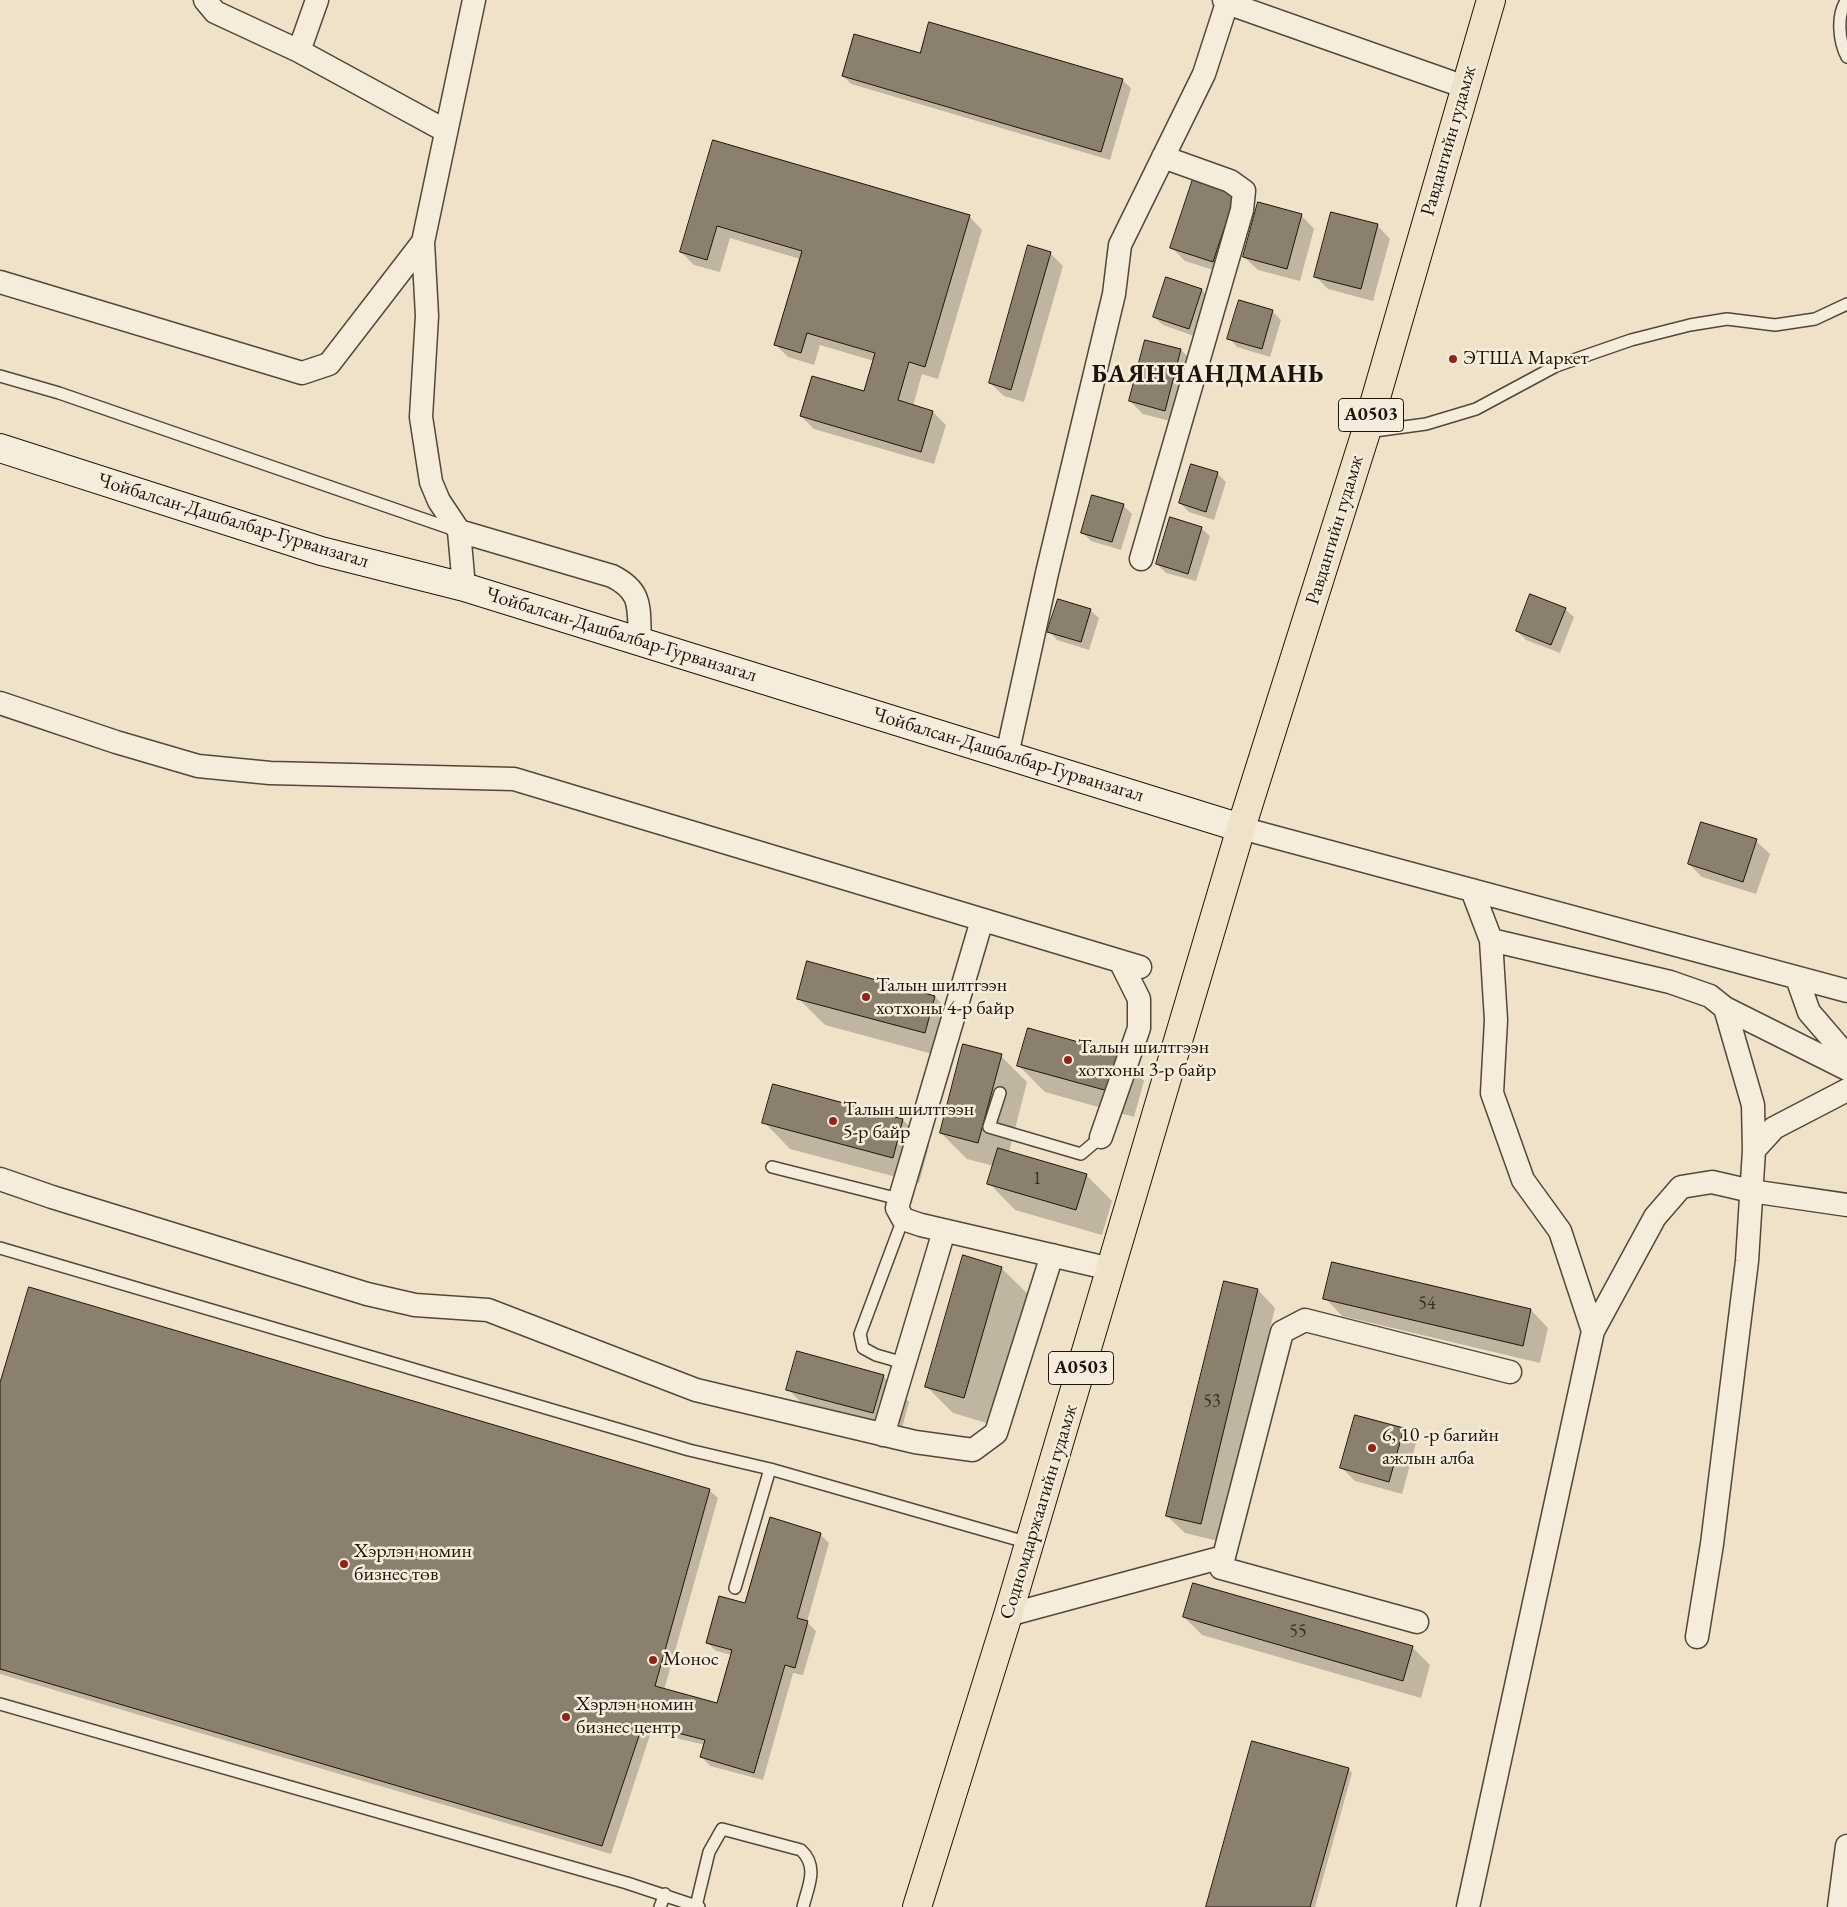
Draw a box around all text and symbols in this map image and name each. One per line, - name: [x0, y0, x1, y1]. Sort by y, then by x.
- street label: Равдангийн гудамж: [1416, 63, 1482, 219]
- place label: ЭТША Маркет: [1463, 347, 1589, 371]
- marker: ЭТША Маркет: [1447, 353, 1459, 365]
- district label: БАЯНЧАНДМАНЬ: [1090, 360, 1326, 390]
- road number: A0503: [1338, 398, 1404, 432]
- street label: Равдангийн гудамж: [1301, 452, 1369, 608]
- street label: Чойбалсан-Дашбалбар-Гурванзагал: [94, 468, 372, 574]
- street label: Чойбалсан-Дашбалбар-Гурванзагал: [482, 582, 760, 688]
- street label: Чойбалсан-Дашбалбар-Гурванзагал: [869, 702, 1147, 808]
- place label: Талын шилтгээн хотхоны 4-р байр: [876, 974, 1014, 1021]
- marker: Талын шилтгээн хотхоны 4-р байр: [860, 991, 872, 1003]
- place label: Талын шилтгээн хотхоны 3-р байр: [1078, 1036, 1216, 1083]
- marker: Талын шилтгээн хотхоны 3-р байр: [1062, 1054, 1074, 1066]
- place label: Талын шилтгээн 5-р байр: [843, 1098, 974, 1145]
- marker: Талын шилтгээн 5-р байр: [827, 1115, 839, 1127]
- house number: 1: [1033, 1168, 1041, 1190]
- house number: 54: [1418, 1293, 1436, 1315]
- road number: A0503: [1048, 1352, 1114, 1385]
- house number: 53: [1203, 1391, 1221, 1413]
- street label: Содномдаржаагийн гудамж: [995, 1402, 1083, 1622]
- place label: 6, 10 -р багийн ажлын алба: [1382, 1424, 1499, 1471]
- marker: 6, 10 -р багийн ажлын алба: [1366, 1442, 1378, 1454]
- place label: Хэрлэн номин бизнес төв: [354, 1540, 472, 1587]
- marker: Хэрлэн номин бизнес төв: [338, 1558, 350, 1570]
- house number: 55: [1289, 1621, 1307, 1643]
- place label: Монос: [663, 1648, 719, 1672]
- marker: Монос: [647, 1654, 659, 1666]
- place label: Хэрлэн номин бизнес центр: [576, 1693, 694, 1740]
- marker: Хэрлэн номин бизнес центр: [560, 1711, 572, 1723]

